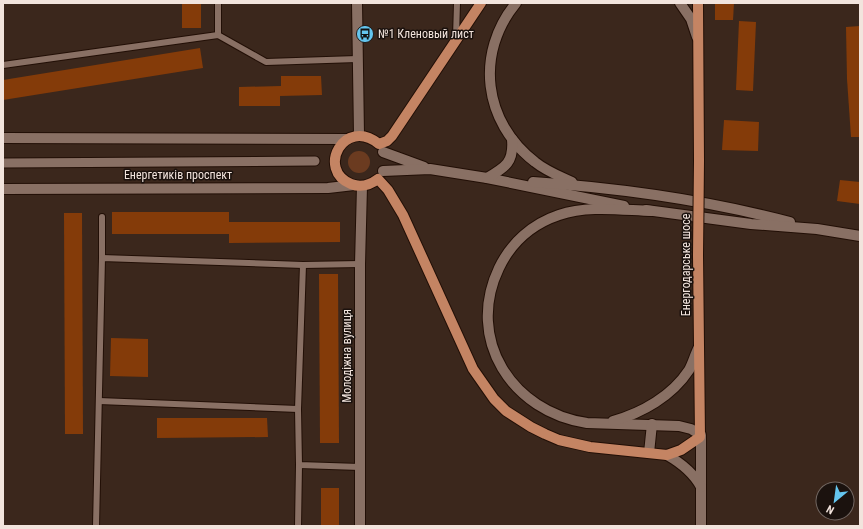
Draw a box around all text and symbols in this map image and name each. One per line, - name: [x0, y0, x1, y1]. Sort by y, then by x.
- bus stop icon: №1 Кленовый лист: [355, 24, 375, 44]
- place label: №1 Кленовый лист: [378, 27, 474, 41]
- street label: Енергетиків проспект: [124, 168, 232, 182]
- street label: Енергодарське шосе: [679, 213, 693, 316]
- street label: Молодіжна вулиця: [340, 309, 354, 403]
- north arrow: [815, 481, 855, 521]
- text: N: [824, 502, 836, 517]

